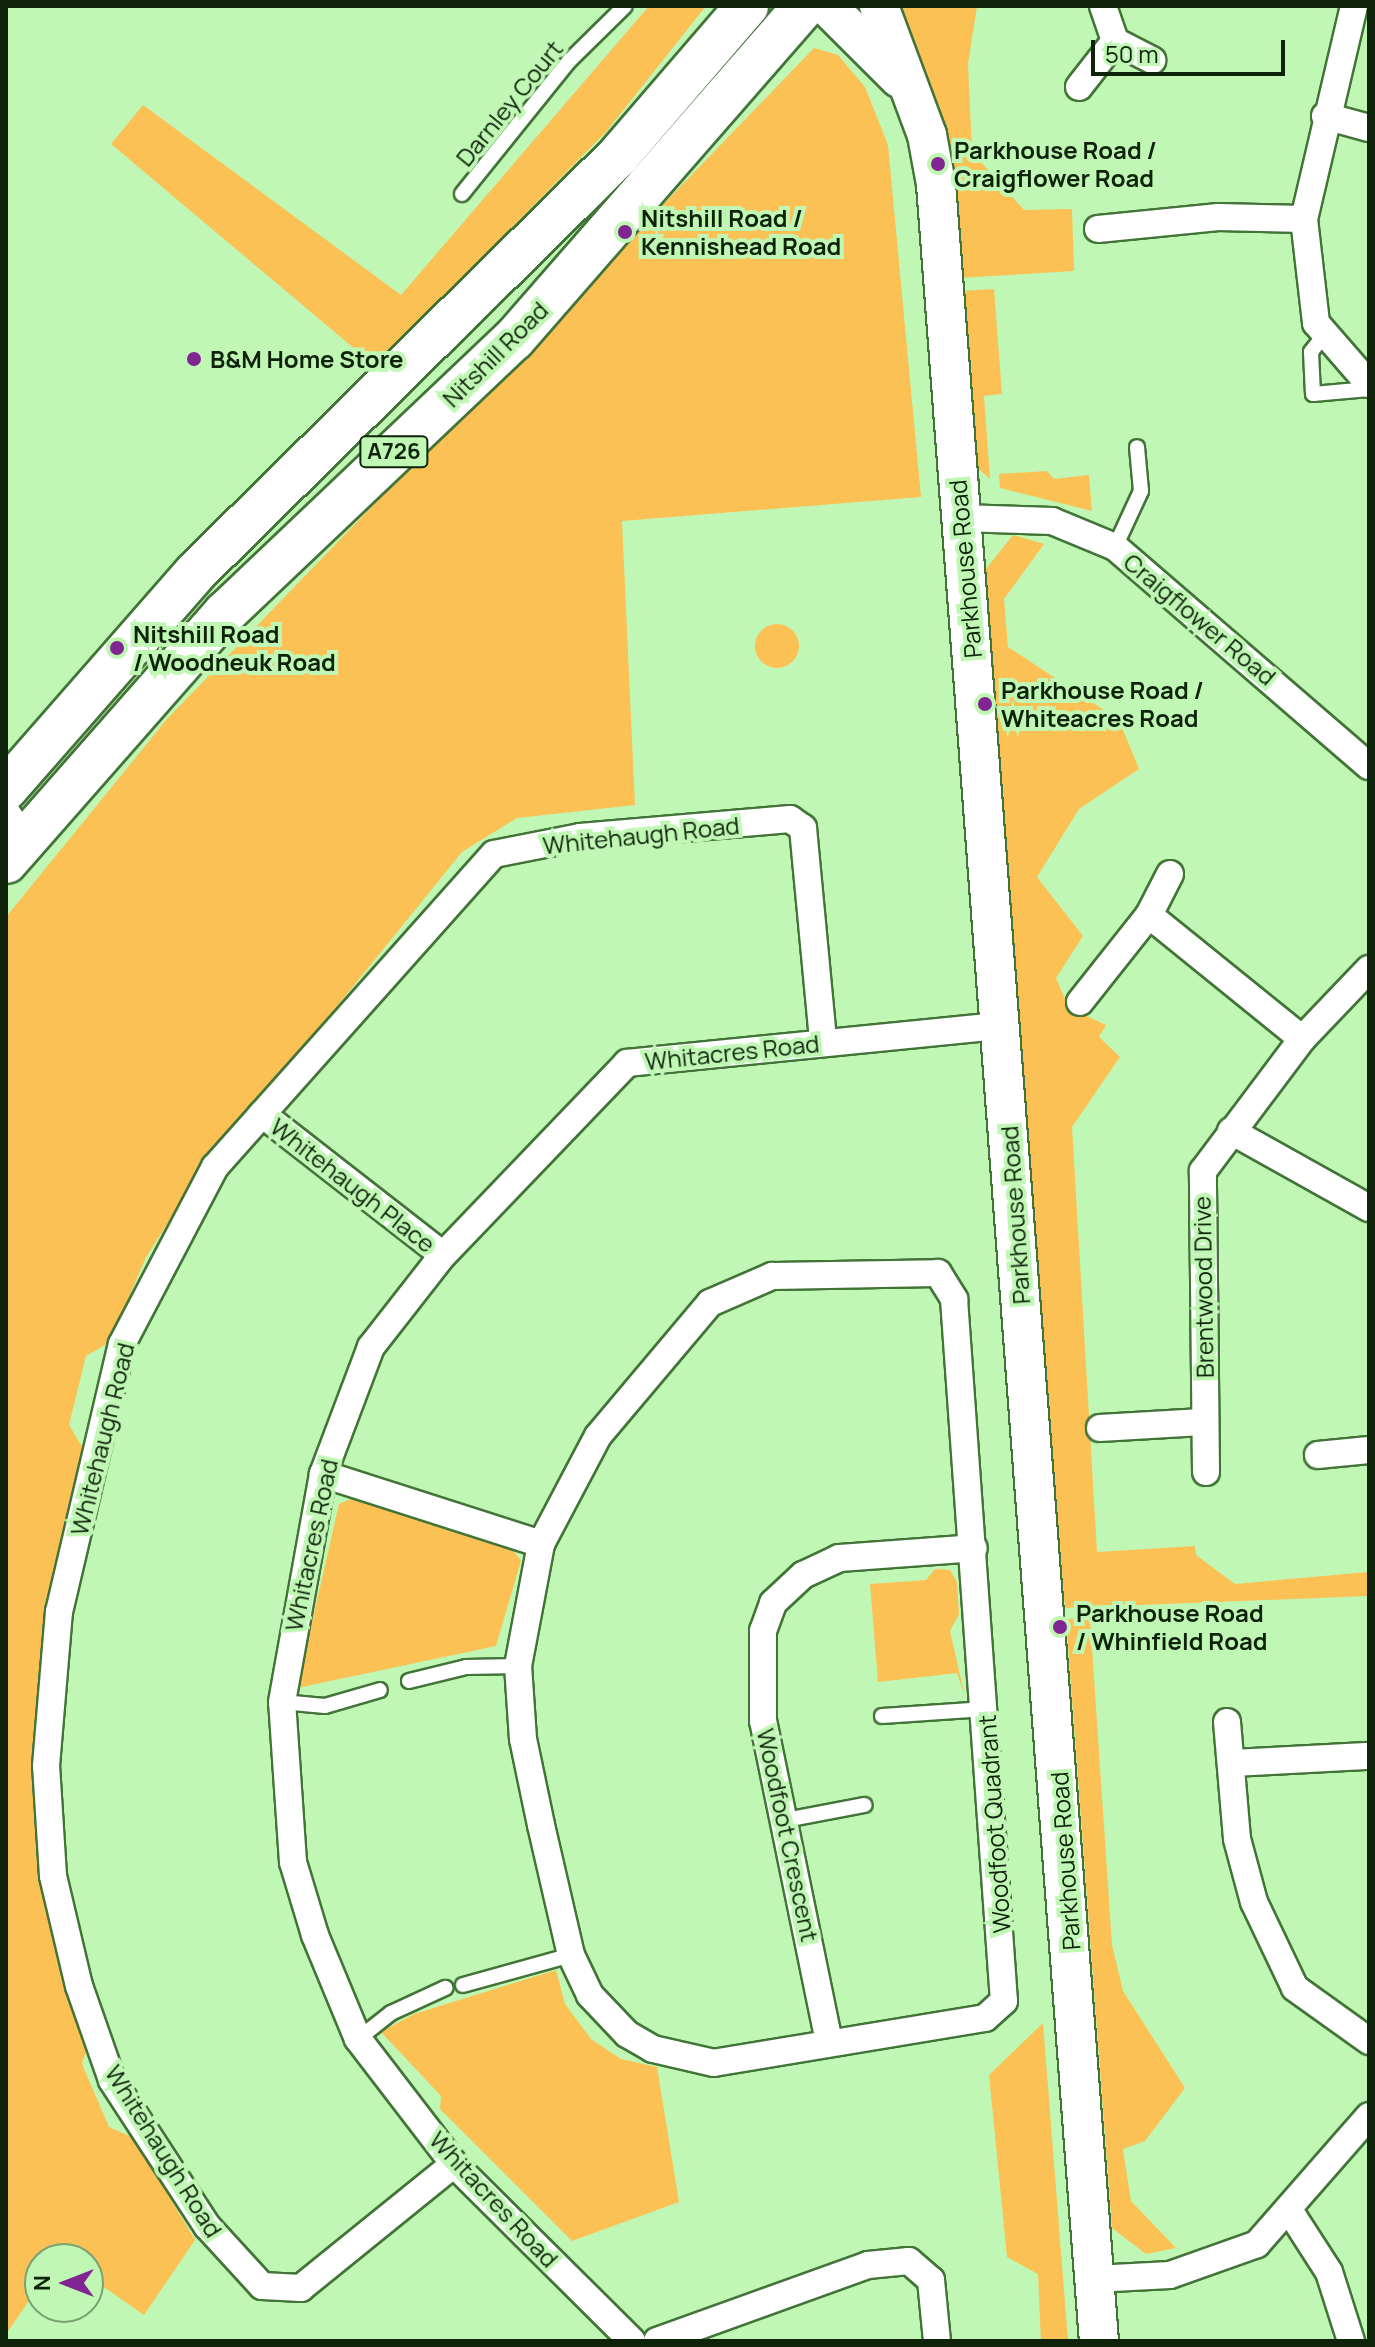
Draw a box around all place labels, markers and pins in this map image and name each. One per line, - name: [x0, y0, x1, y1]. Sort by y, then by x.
- place label: Parkhouse Road / Craigflower Road: [954, 136, 1157, 192]
- marker: Parkhouse Road / Craigflower Road: [929, 155, 947, 173]
- place label: Nitshill Road / Kennishead Road: [641, 204, 841, 260]
- marker: Nitshill Road / Kennishead Road: [616, 223, 634, 241]
- place label: B&M Home Store: [210, 345, 403, 373]
- marker: B&M Home Store: [185, 350, 203, 368]
- place label: Nitshill Road / Woodneuk Road: [133, 620, 336, 676]
- marker: Nitshill Road / Woodneuk Road: [108, 639, 126, 657]
- place label: Parkhouse Road / Whiteacres Road: [1001, 676, 1204, 732]
- marker: Parkhouse Road / Whiteacres Road: [976, 695, 994, 713]
- place label: Parkhouse Road / Whinfield Road: [1076, 1599, 1268, 1655]
- marker: Parkhouse Road / Whinfield Road: [1051, 1618, 1069, 1636]

